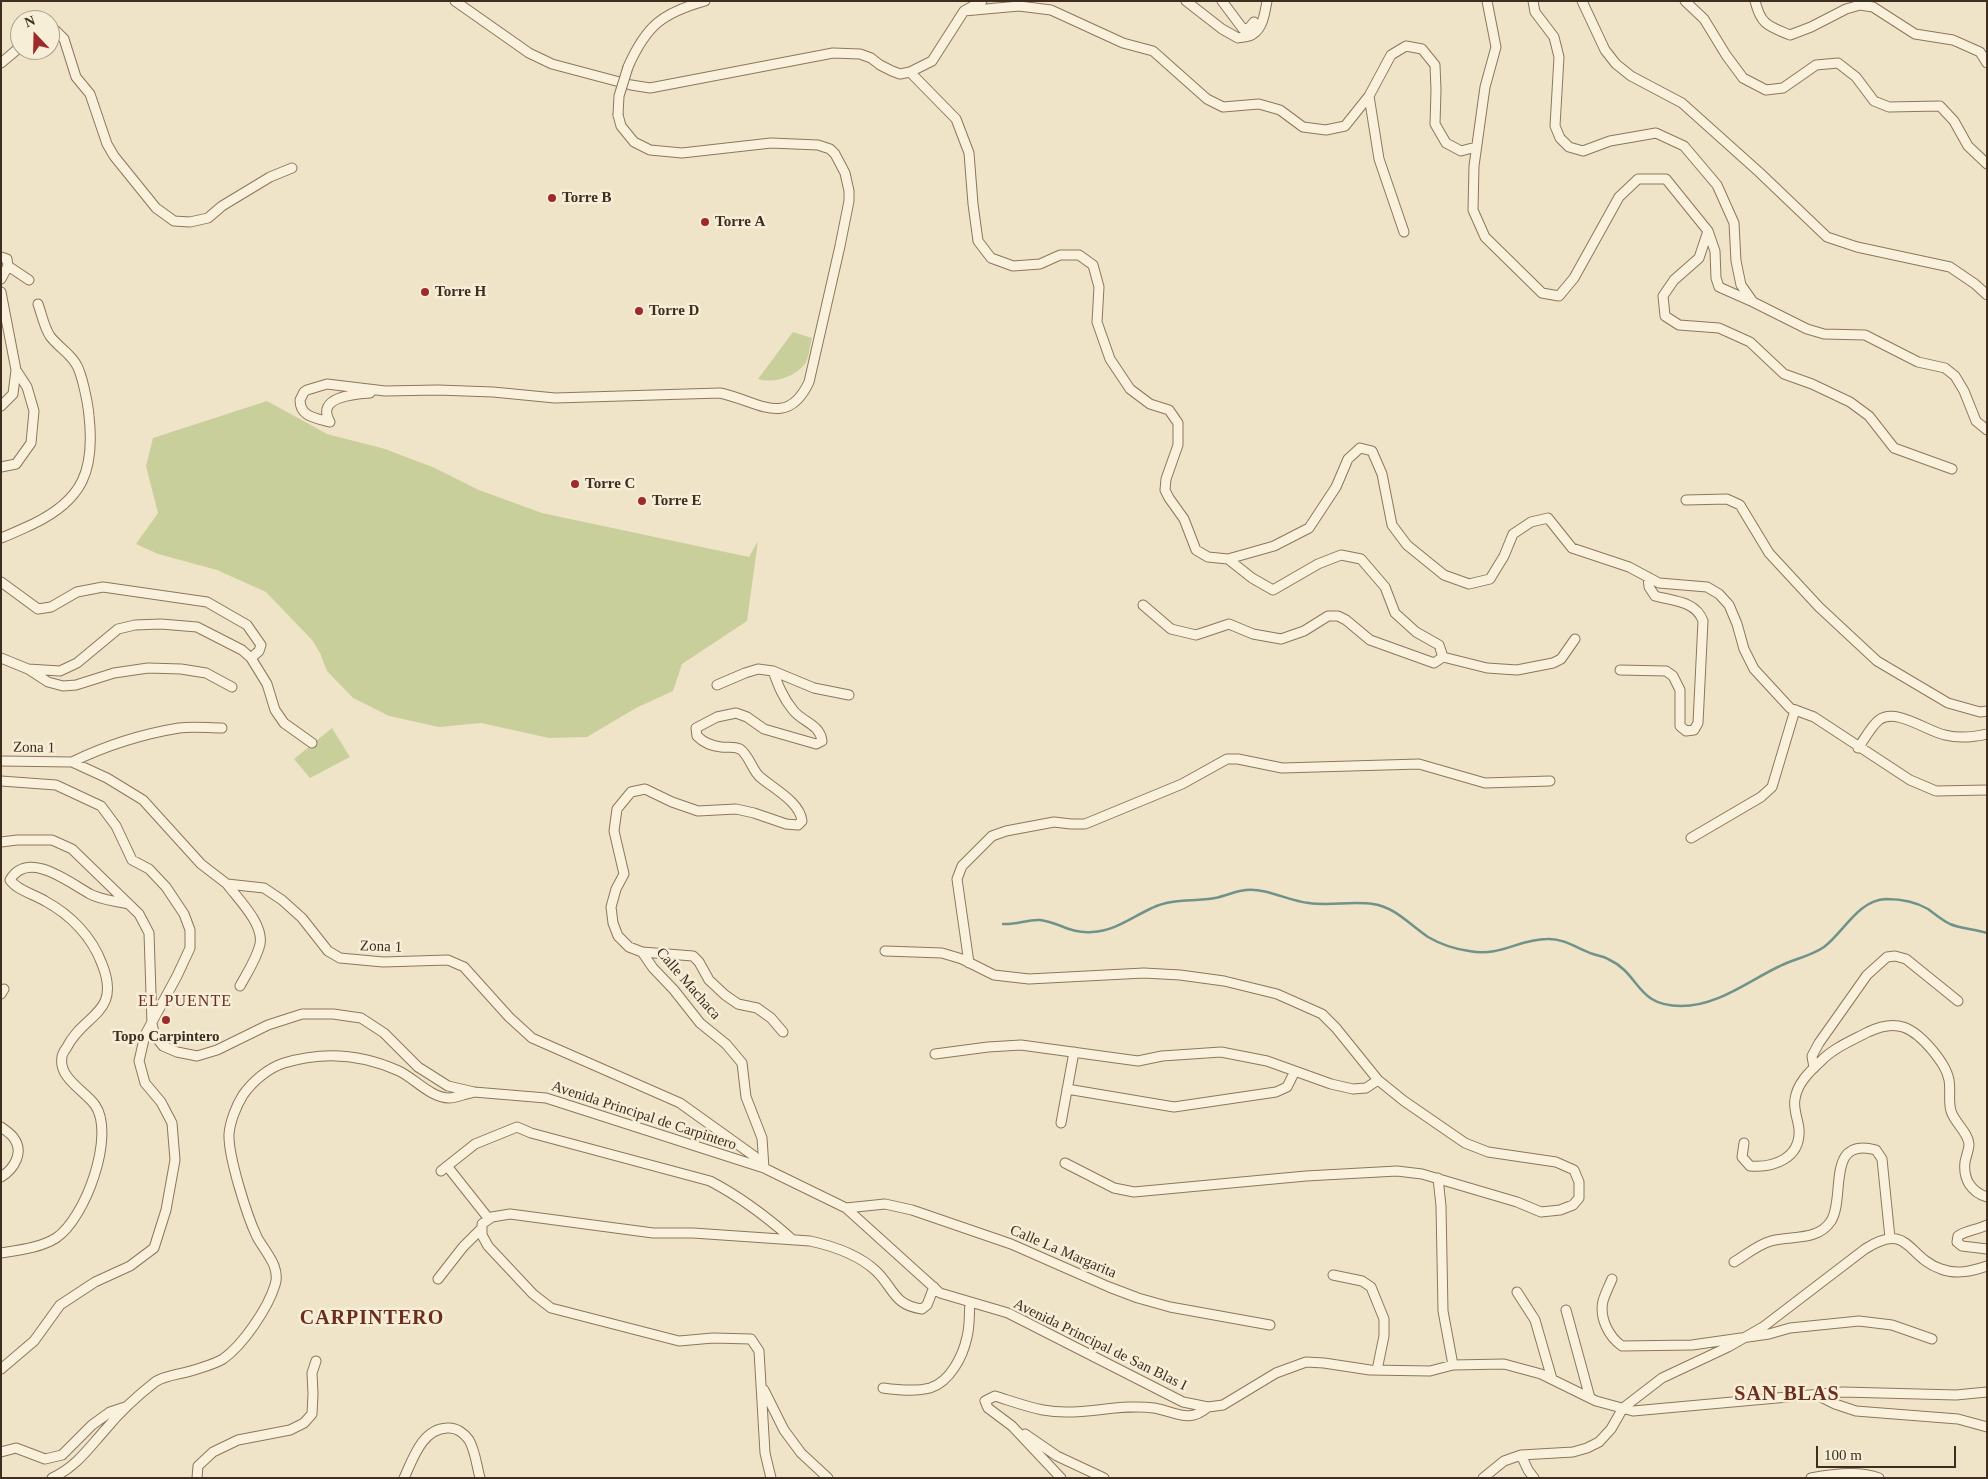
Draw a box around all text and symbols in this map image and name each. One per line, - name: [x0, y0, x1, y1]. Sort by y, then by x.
- north arrow: [10, 10, 60, 60]
- text: N: [22, 13, 37, 30]
- place label: Torre B: [562, 189, 612, 207]
- marker: Torre B: [546, 192, 558, 204]
- place label: Torre A: [715, 213, 765, 231]
- marker: Torre A: [699, 216, 711, 228]
- place label: Torre H: [435, 283, 486, 301]
- marker: Torre H: [419, 286, 431, 298]
- place label: Torre D: [649, 302, 699, 320]
- marker: Torre D: [633, 305, 645, 317]
- place label: Torre C: [585, 475, 635, 493]
- marker: Torre C: [569, 478, 581, 490]
- place label: Torre E: [652, 492, 702, 510]
- marker: Torre E: [636, 495, 648, 507]
- street label: Zona 1: [13, 739, 55, 757]
- street label: Zona 1: [360, 937, 402, 957]
- street label: Calle Machaca: [652, 944, 724, 1024]
- district label: EL PUENTE: [137, 992, 233, 1012]
- marker: Topo Carpintero: [160, 1014, 172, 1026]
- place label: Topo Carpintero: [112, 1028, 220, 1046]
- street label: Avenida Principal de Carpintero: [549, 1078, 739, 1154]
- street label: Calle La Margarita: [1007, 1221, 1119, 1283]
- street label: Avenida Principal de San Blas I: [1010, 1295, 1190, 1395]
- district label: CARPINTERO: [299, 1307, 445, 1331]
- district label: SAN BLAS: [1733, 1383, 1841, 1407]
- scale bar: [1818, 1436, 1958, 1468]
- text: 100 m: [1824, 1447, 1862, 1463]

